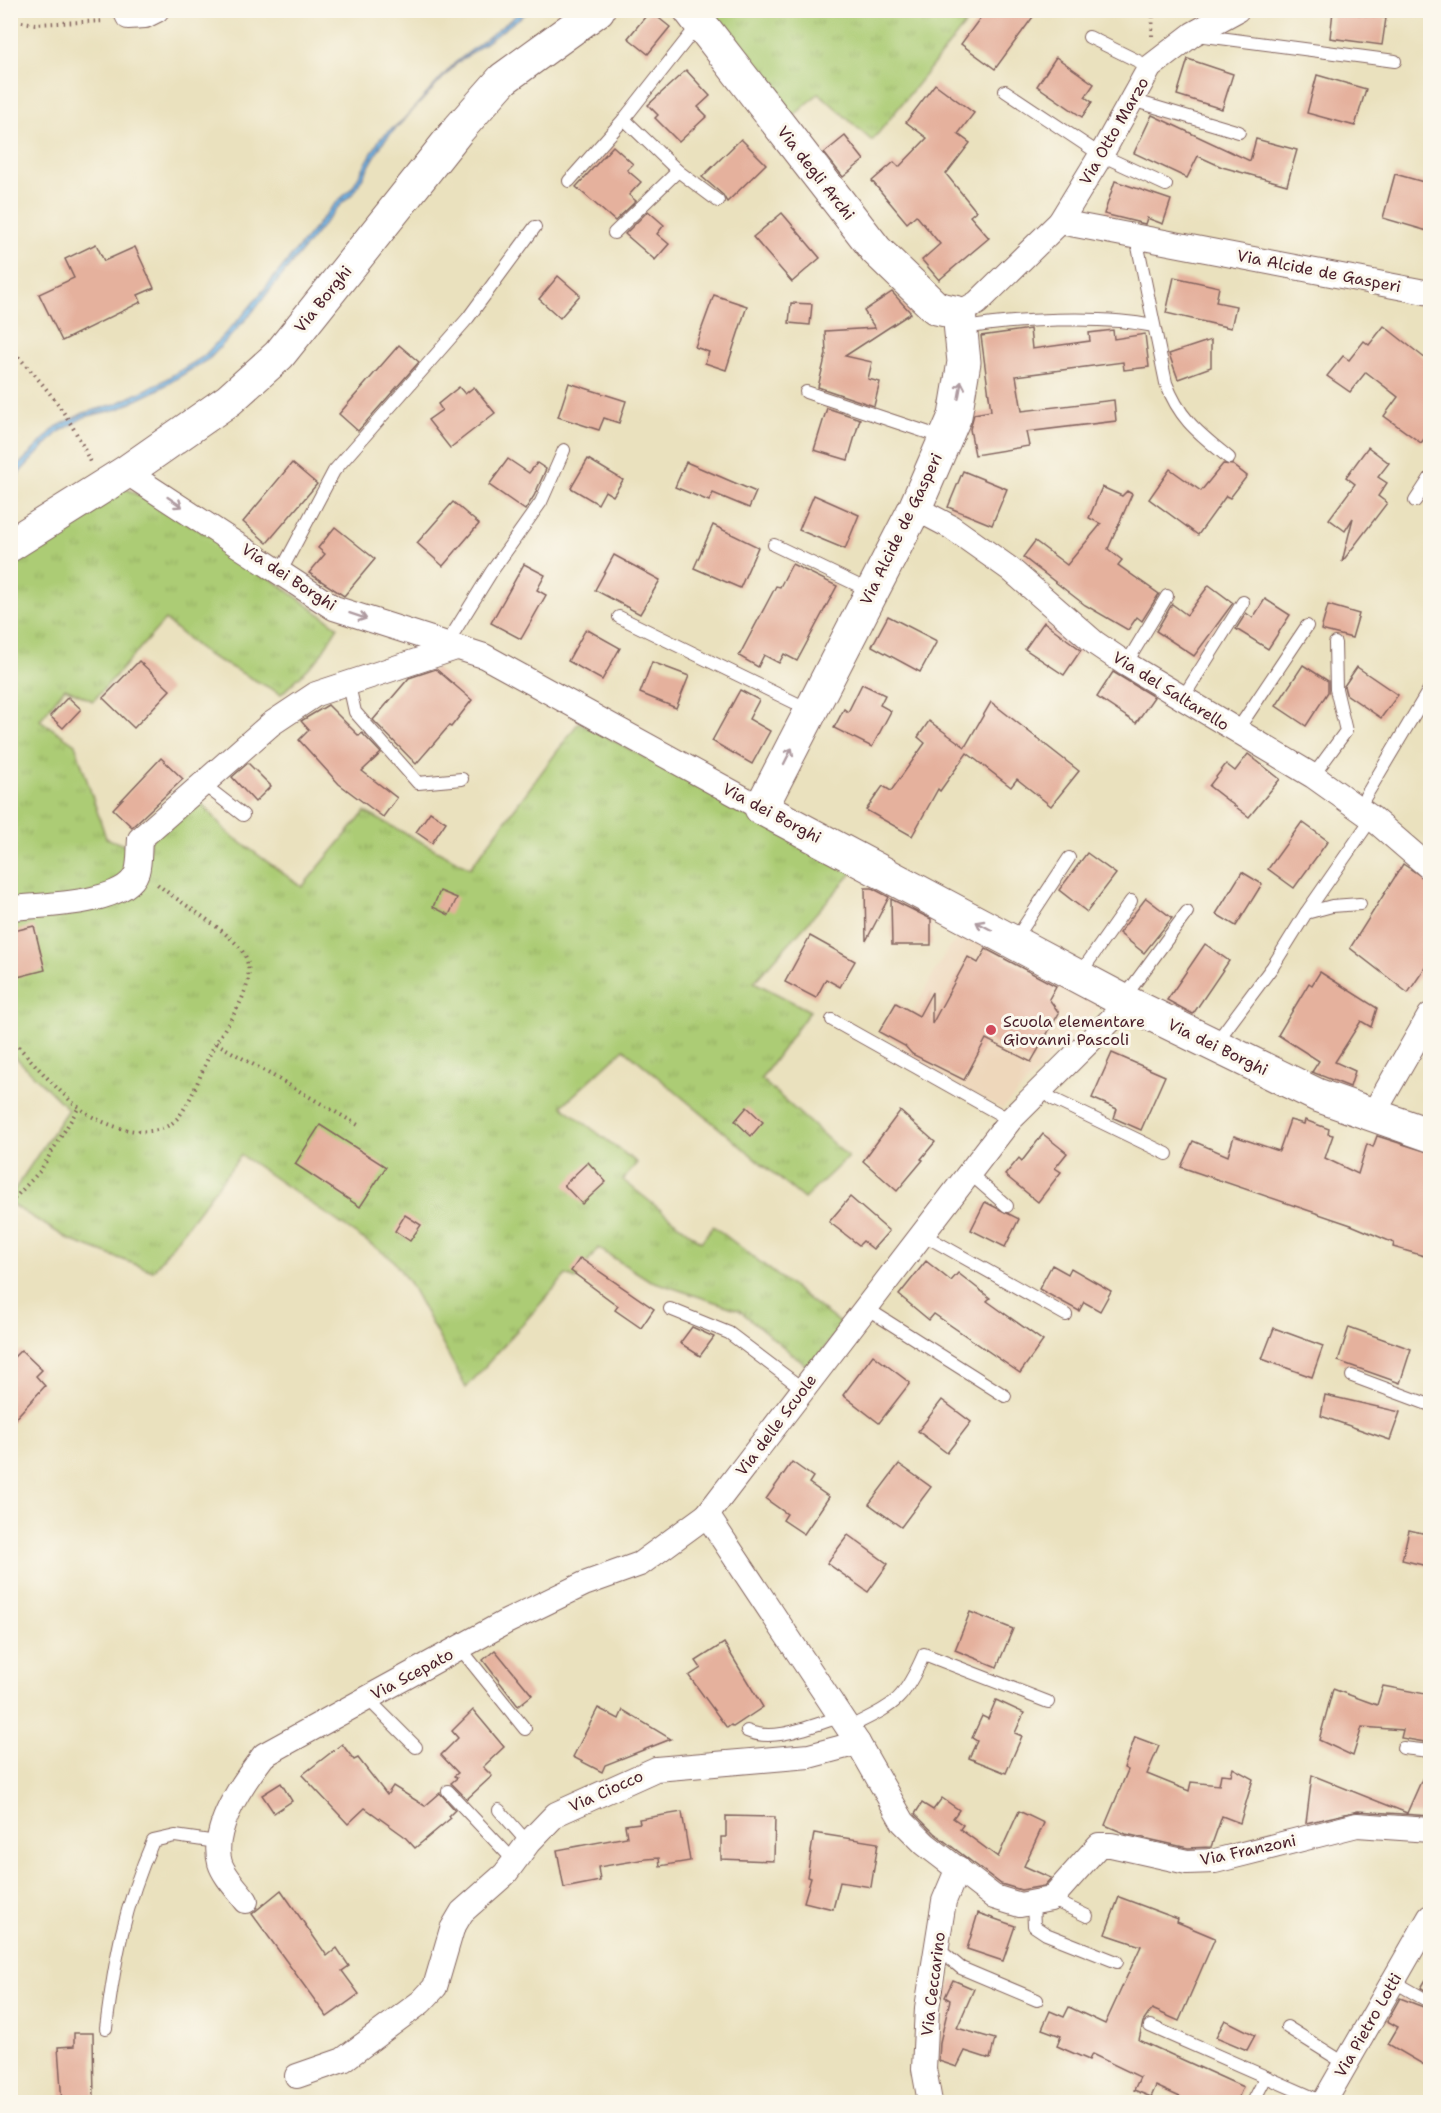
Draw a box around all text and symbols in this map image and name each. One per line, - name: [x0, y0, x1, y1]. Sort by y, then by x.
- street label: Via Otto Marzo: [1075, 73, 1153, 189]
- street label: Via degli Archi: [773, 122, 859, 224]
- street label: Via Alcide de Gasperi: [1235, 245, 1403, 297]
- street label: Via Borghi: [290, 261, 356, 337]
- one-way arrow: [954, 381, 965, 401]
- street label: Via Alcide de Gasperi: [855, 449, 947, 609]
- one-way arrow: [167, 496, 183, 508]
- street label: Via dei Borghi: [238, 538, 340, 616]
- one-way arrow: [348, 611, 367, 622]
- street label: Via del Saltarello: [1109, 647, 1233, 735]
- one-way arrow: [782, 747, 794, 765]
- street label: Via dei Borghi: [719, 778, 825, 848]
- one-way arrow: [975, 920, 993, 931]
- place label: Scuola elementare Giovanni Pascoli: [1003, 1011, 1145, 1050]
- street label: Via dei Borghi: [1164, 1014, 1272, 1080]
- marker: Scuola elementare Giovanni Pascoli: [984, 1023, 998, 1037]
- street label: Via delle Scuole: [731, 1370, 821, 1480]
- street label: Via Scepato: [367, 1643, 457, 1705]
- street label: Via Ciocco: [565, 1765, 647, 1817]
- street label: Via Franzoni: [1198, 1830, 1298, 1870]
- street label: Via Ceccarino: [916, 1931, 950, 2037]
- street label: Via Pietro Lotti: [1330, 1969, 1406, 2081]

